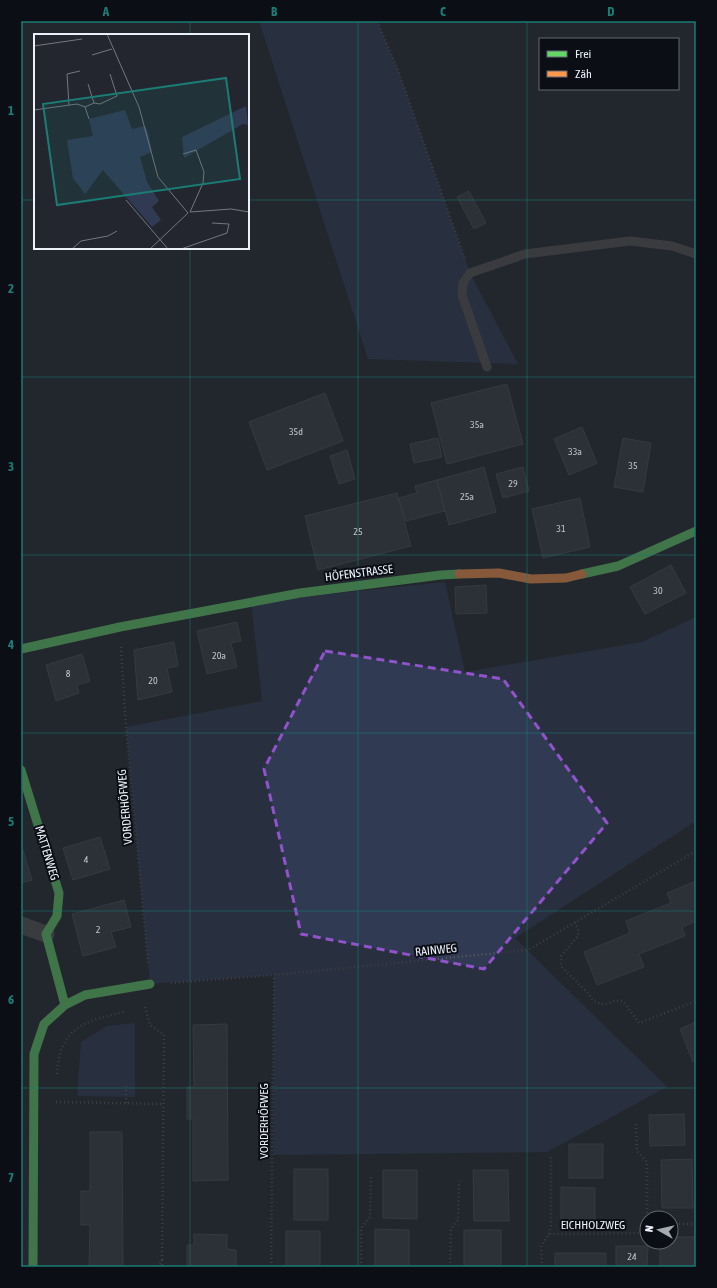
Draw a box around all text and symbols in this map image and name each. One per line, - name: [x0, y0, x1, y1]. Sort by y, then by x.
- text: A: [102, 4, 110, 19]
- text: B: [271, 4, 278, 19]
- text: C: [440, 4, 446, 19]
- text: D: [607, 4, 615, 19]
- inset map: [34, 34, 249, 249]
- legend: [539, 38, 679, 90]
- text: Frei: [575, 47, 591, 61]
- text: Zäh: [575, 67, 592, 81]
- text: 1: [8, 103, 14, 118]
- text: 2: [8, 281, 14, 296]
- house number: 35a: [470, 419, 484, 430]
- house number: 35d: [289, 426, 303, 437]
- house number: 33a: [568, 446, 582, 457]
- text: 3: [8, 459, 14, 474]
- house number: 35: [628, 460, 638, 471]
- house number: 29: [508, 478, 518, 489]
- house number: 25a: [460, 491, 474, 502]
- house number: 31: [556, 523, 566, 534]
- house number: 25: [353, 526, 363, 537]
- street label: HÖFENSTRASSE: [324, 562, 394, 584]
- house number: 30: [653, 585, 663, 596]
- text: 4: [7, 637, 14, 652]
- house number: 20a: [212, 650, 226, 661]
- house number: 8: [66, 668, 71, 679]
- house number: 20: [148, 675, 158, 686]
- street label: VORDERHÖFWEG: [115, 769, 135, 845]
- text: 5: [8, 814, 14, 829]
- street label: MATTENWEG: [32, 824, 62, 882]
- house number: 4: [84, 854, 89, 865]
- house number: 2: [96, 924, 101, 935]
- street label: RAINWEG: [414, 941, 458, 959]
- text: 6: [8, 992, 14, 1007]
- street label: VORDERHÖFWEG: [257, 1083, 271, 1159]
- text: 7: [8, 1170, 14, 1185]
- north arrow: [639, 1210, 679, 1250]
- street label: EICHHOLZWEG: [561, 1218, 625, 1232]
- text: N: [643, 1225, 655, 1233]
- house number: 24: [627, 1251, 637, 1262]

